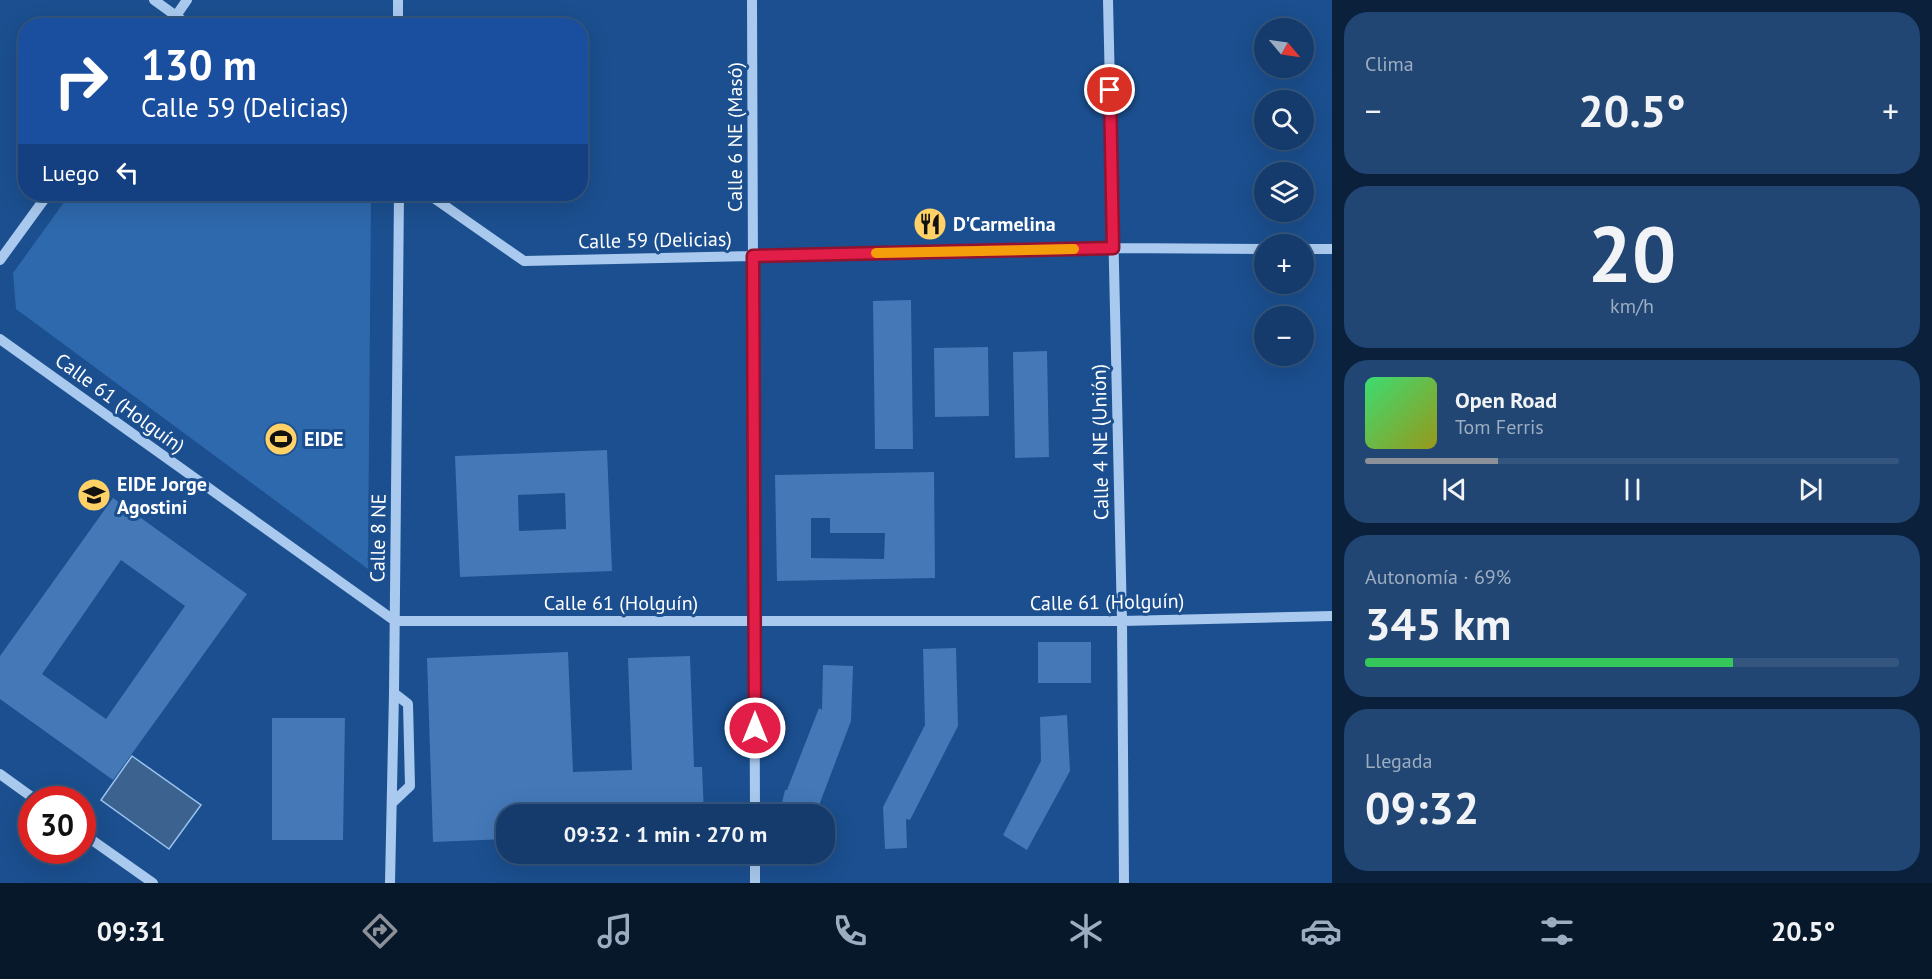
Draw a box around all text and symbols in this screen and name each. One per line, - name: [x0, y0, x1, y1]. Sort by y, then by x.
- north arrow: [1254, 18, 1314, 78]
- map controls: [1254, 18, 1314, 366]
- text: 130 m: [141, 37, 257, 92]
- icon: right: [42, 42, 120, 120]
- text: Clima: [1365, 51, 1414, 77]
- street label: Calle 6 NE (Masó): [722, 62, 748, 212]
- pin: [1084, 64, 1135, 115]
- icon: arrive: [1093, 73, 1126, 106]
- text: 20.5°: [1578, 81, 1686, 139]
- text: −: [1365, 89, 1382, 132]
- text: +: [1882, 89, 1899, 132]
- text: Calle 59 (Delicias): [141, 90, 348, 124]
- button: search: [1254, 90, 1314, 150]
- icon: left: [111, 156, 144, 189]
- text: Luego: [42, 159, 99, 187]
- button: layers: [1254, 162, 1314, 222]
- text: 20: [1588, 203, 1676, 304]
- restaurant icon: D'Carmelina: [912, 206, 948, 242]
- place label: D'Carmelina: [953, 211, 1056, 237]
- street label: Calle 59 (Delicias): [578, 226, 732, 254]
- button: +: [1254, 234, 1314, 294]
- text: km/h: [1610, 293, 1654, 319]
- button: −: [1254, 306, 1314, 366]
- street label: Calle 61 (Holguín): [50, 347, 190, 459]
- street label: Calle 4 NE (Unión): [1086, 364, 1114, 520]
- text: Open Road: [1455, 386, 1557, 414]
- text: Tom Ferris: [1455, 414, 1544, 440]
- sports icon: EIDE: [263, 421, 299, 457]
- place label: EIDE: [304, 426, 344, 452]
- place label: EIDE Jorge Agostini: [117, 471, 207, 520]
- icon: previous: [1438, 473, 1471, 506]
- icon: pause: [1616, 473, 1649, 506]
- icon: next: [1794, 473, 1827, 506]
- school or university icon: EIDE Jorge Agostini: [76, 477, 112, 513]
- street label: Calle 8 NE: [364, 493, 392, 583]
- text: Autonomía · 69%: [1365, 564, 1511, 590]
- street label: Calle 61 (Holguín): [1030, 588, 1184, 616]
- street label: Calle 61 (Holguín): [544, 590, 698, 616]
- text: 345 km: [1365, 594, 1511, 652]
- position arrow: [723, 696, 787, 760]
- text: Llegada: [1365, 748, 1432, 774]
- text: 09:32: [1365, 778, 1479, 836]
- speed limit sign: 30: [18, 786, 96, 864]
- text: 09:32 · 1 min · 270 m: [564, 820, 767, 848]
- icon: directions: [359, 910, 401, 952]
- icon: music: [594, 910, 636, 952]
- icon: phone: [829, 910, 871, 952]
- icon: climate: [1065, 910, 1107, 952]
- icon: car: [1300, 910, 1342, 952]
- icon: filters: [1536, 910, 1578, 952]
- text: 09:31: [97, 914, 165, 948]
- text: 20.5°: [1771, 914, 1835, 948]

